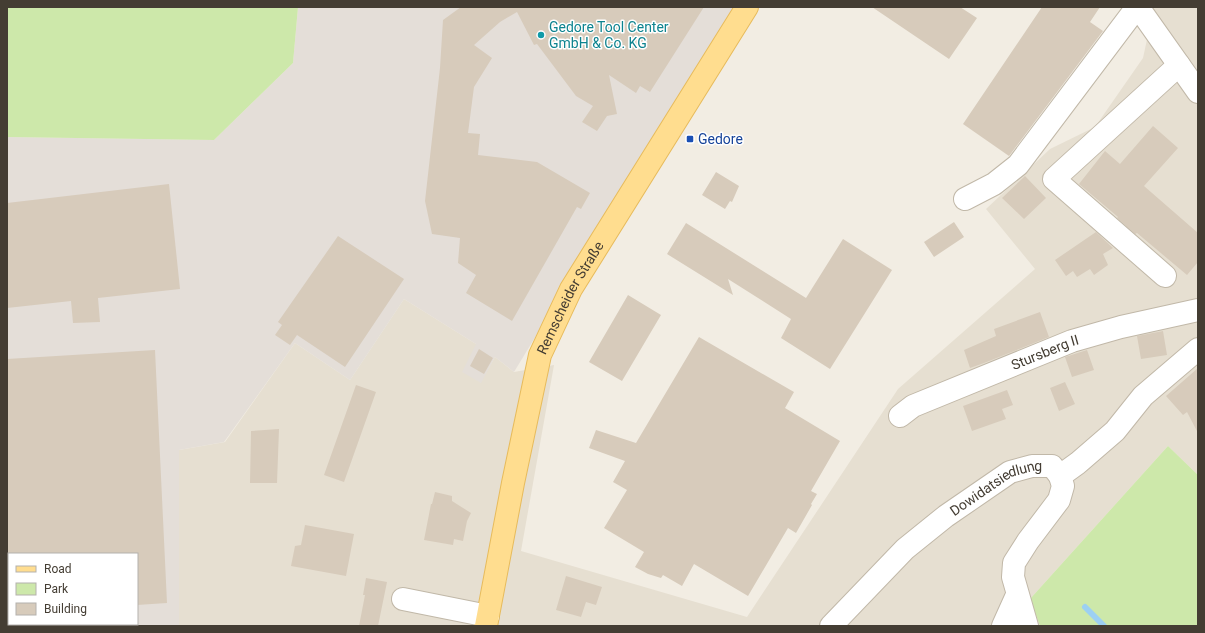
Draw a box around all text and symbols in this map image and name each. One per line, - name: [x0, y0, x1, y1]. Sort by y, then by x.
- place label: Gedore Tool Center GmbH & Co. KG: [549, 19, 669, 51]
- marker: Gedore Tool Center GmbH & Co. KG: [536, 30, 546, 40]
- place label: Gedore: [698, 131, 743, 147]
- marker: Gedore: [685, 134, 695, 144]
- street label: Remscheider Straße: [533, 238, 607, 357]
- street label: Stursberg II: [1009, 331, 1081, 373]
- street label: Dowidatsiedlung: [947, 458, 1042, 519]
- legend: [8, 553, 138, 625]
- text: Road: [44, 562, 72, 576]
- text: Park: [44, 582, 69, 596]
- text: Building: [44, 602, 87, 616]

